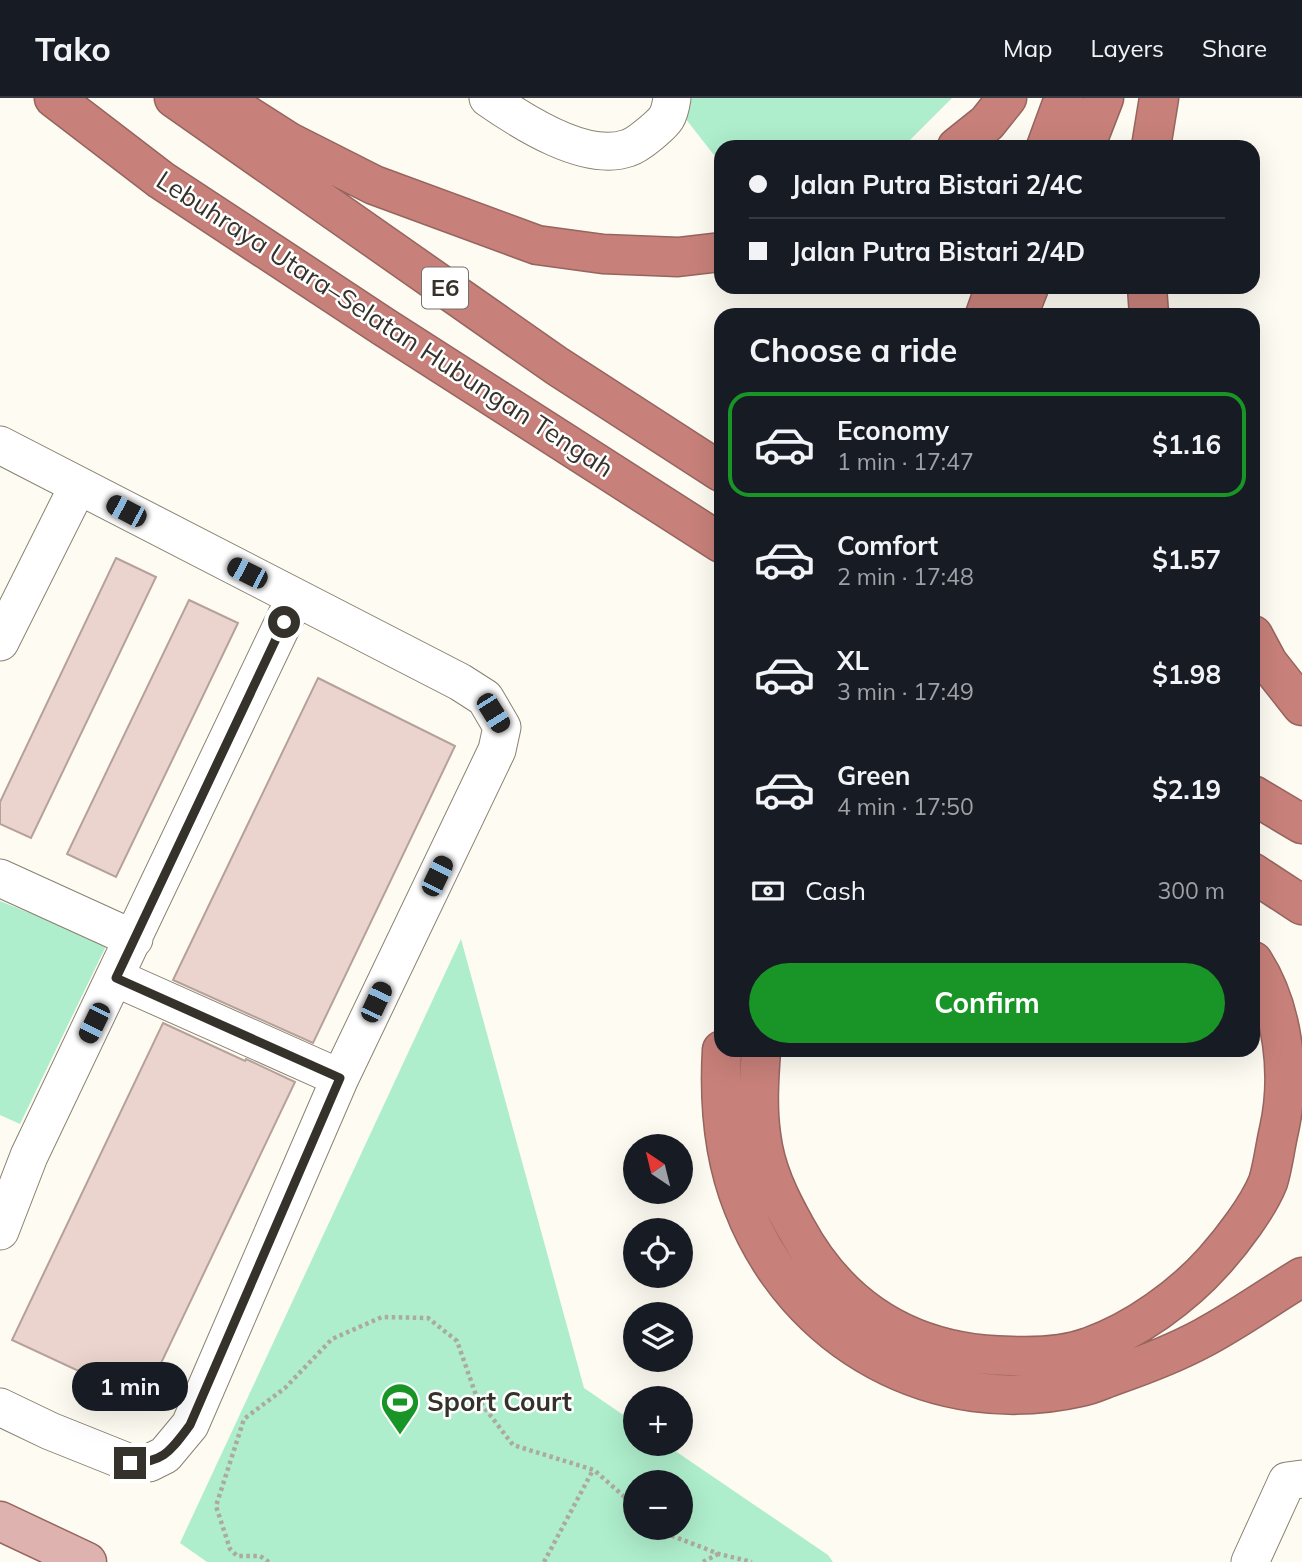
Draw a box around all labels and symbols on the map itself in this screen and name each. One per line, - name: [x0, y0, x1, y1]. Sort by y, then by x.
- street label: Lebuhraya Utara–Selatan Hubungan Tengah: [150, 163, 620, 484]
- road number: E6: [422, 268, 468, 308]
- car: [103, 492, 150, 530]
- car: [224, 554, 271, 592]
- route start: [268, 606, 300, 638]
- car: [473, 690, 514, 736]
- car: [419, 853, 456, 899]
- car: [358, 979, 395, 1025]
- car: [76, 1000, 113, 1046]
- north arrow: [623, 1134, 693, 1204]
- callout: 1 min: [72, 1362, 188, 1410]
- sports icon: Sport Court: [379, 1381, 421, 1436]
- place label: Sport Court: [427, 1385, 572, 1418]
- route end: [114, 1447, 146, 1479]

